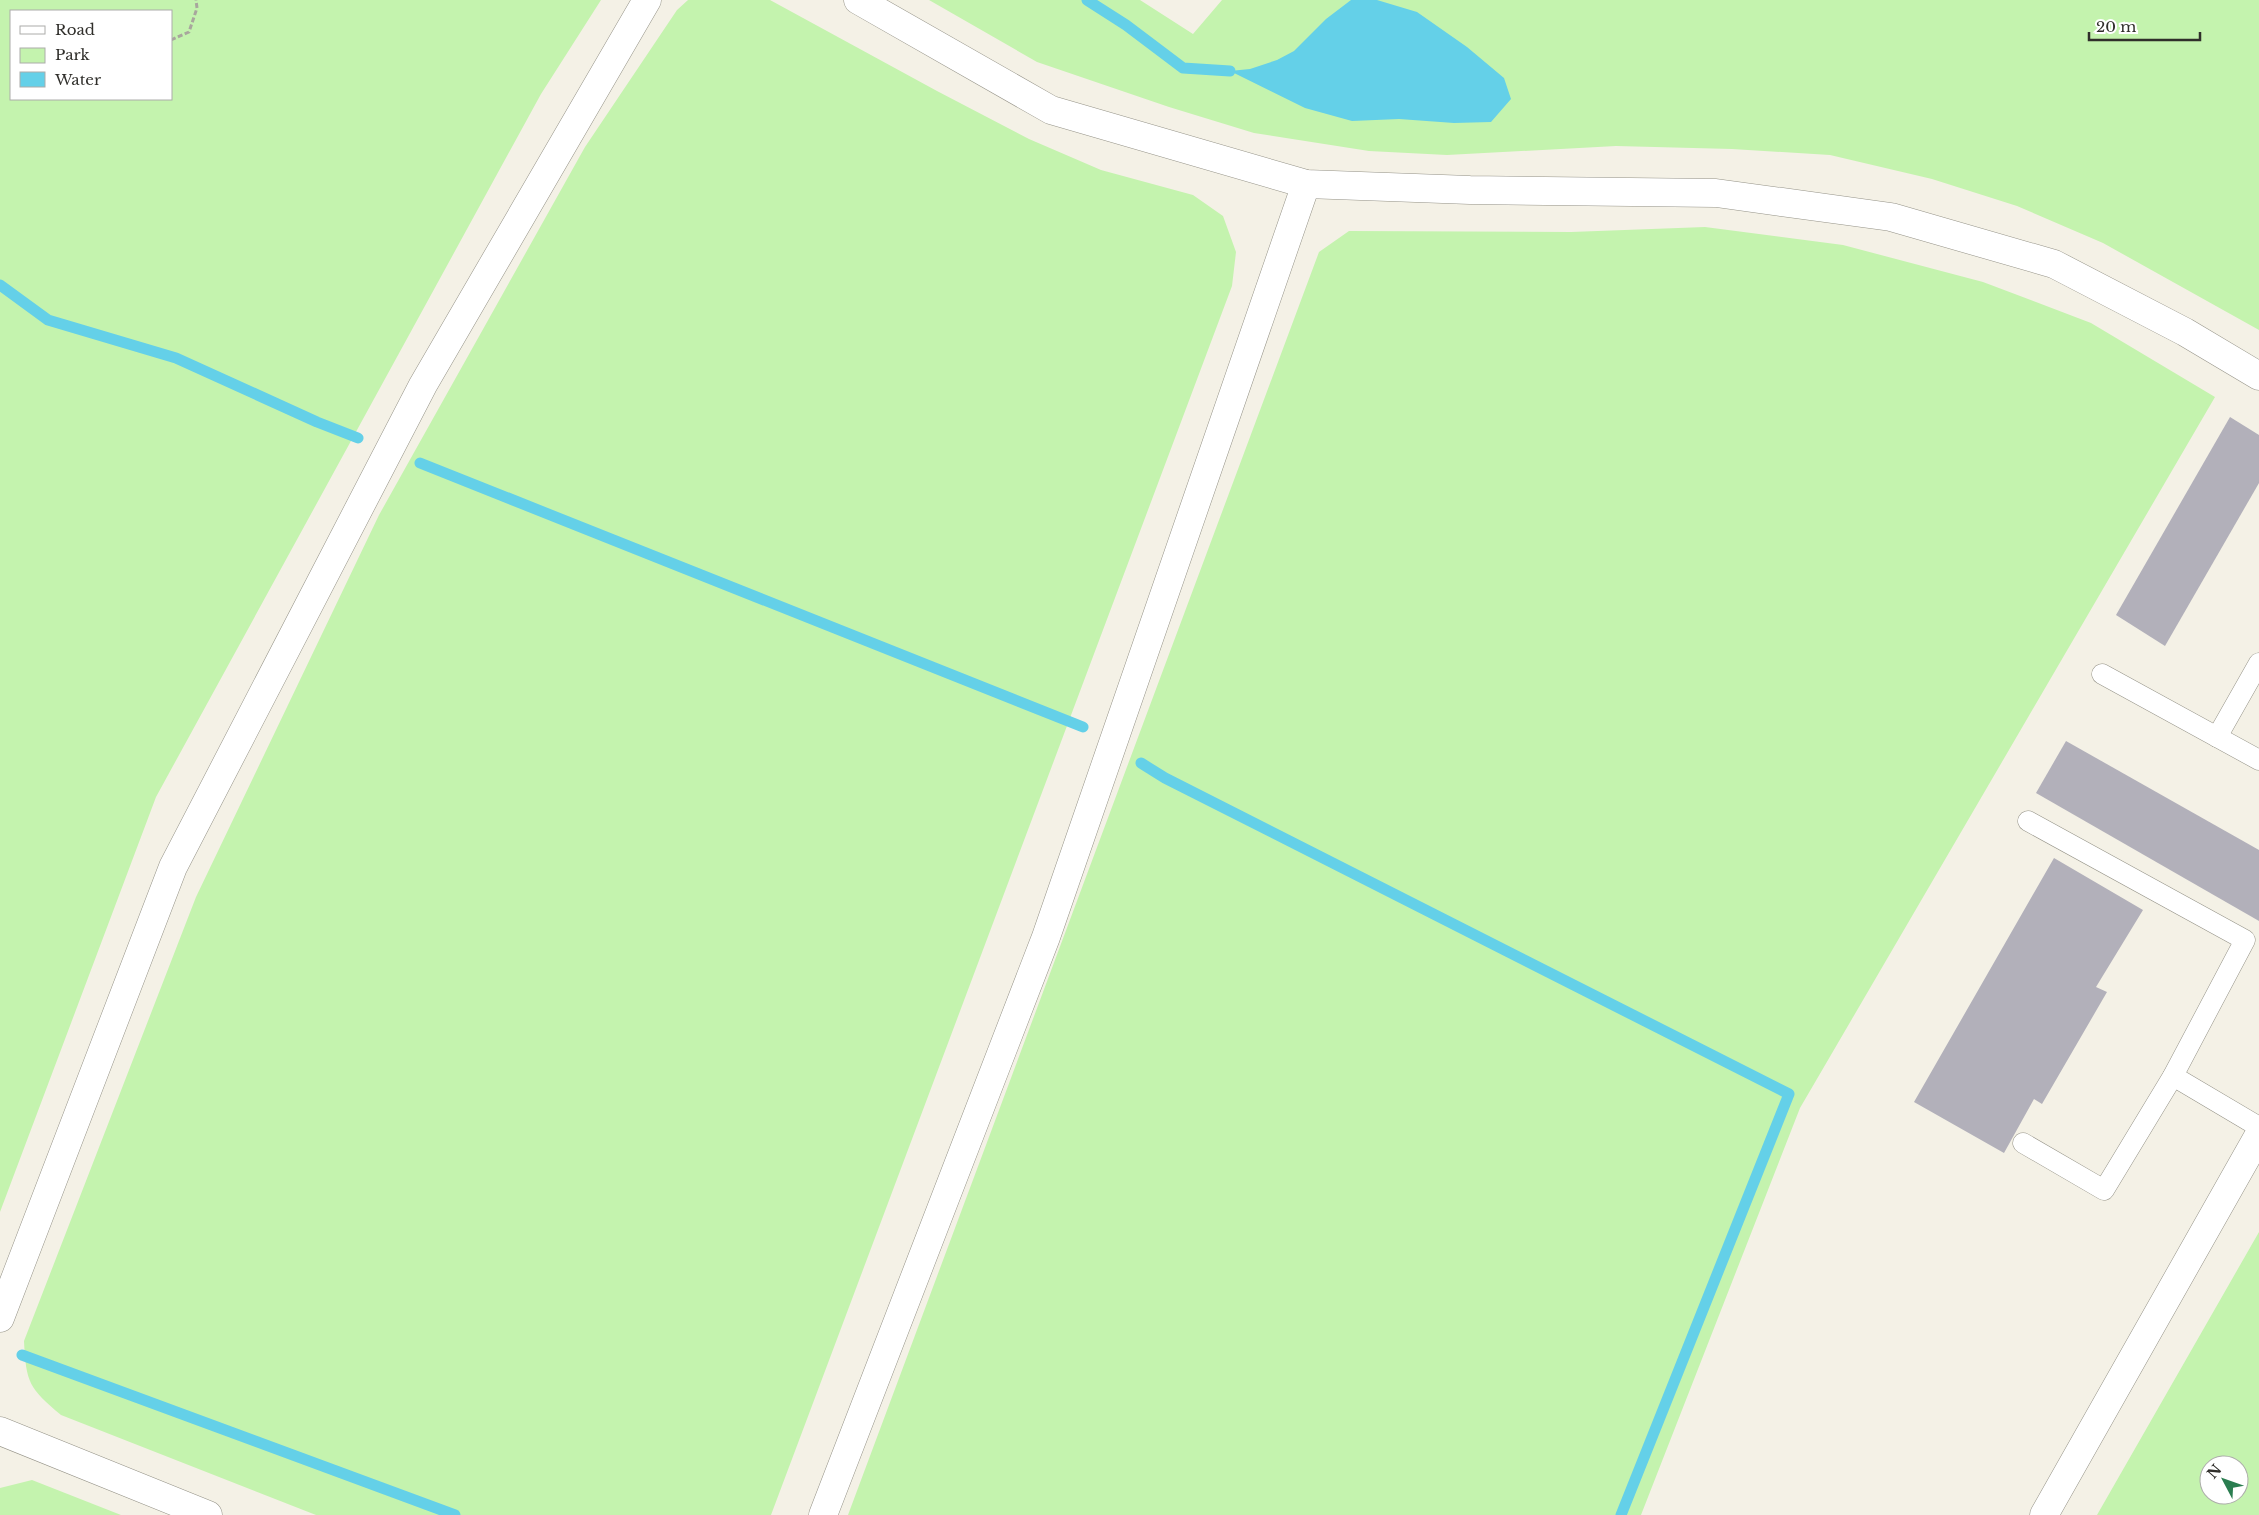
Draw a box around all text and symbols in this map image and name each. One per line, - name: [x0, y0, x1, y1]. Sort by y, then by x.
- legend: [10, 10, 172, 100]
- scale bar: [2089, 10, 2200, 42]
- text: 20 m: [2096, 17, 2136, 36]
- text: Road: [55, 20, 95, 39]
- text: Park: [55, 45, 91, 64]
- text: Water: [54, 70, 102, 89]
- north arrow: [2199, 1455, 2249, 1505]
- text: N: [2203, 1461, 2225, 1482]

